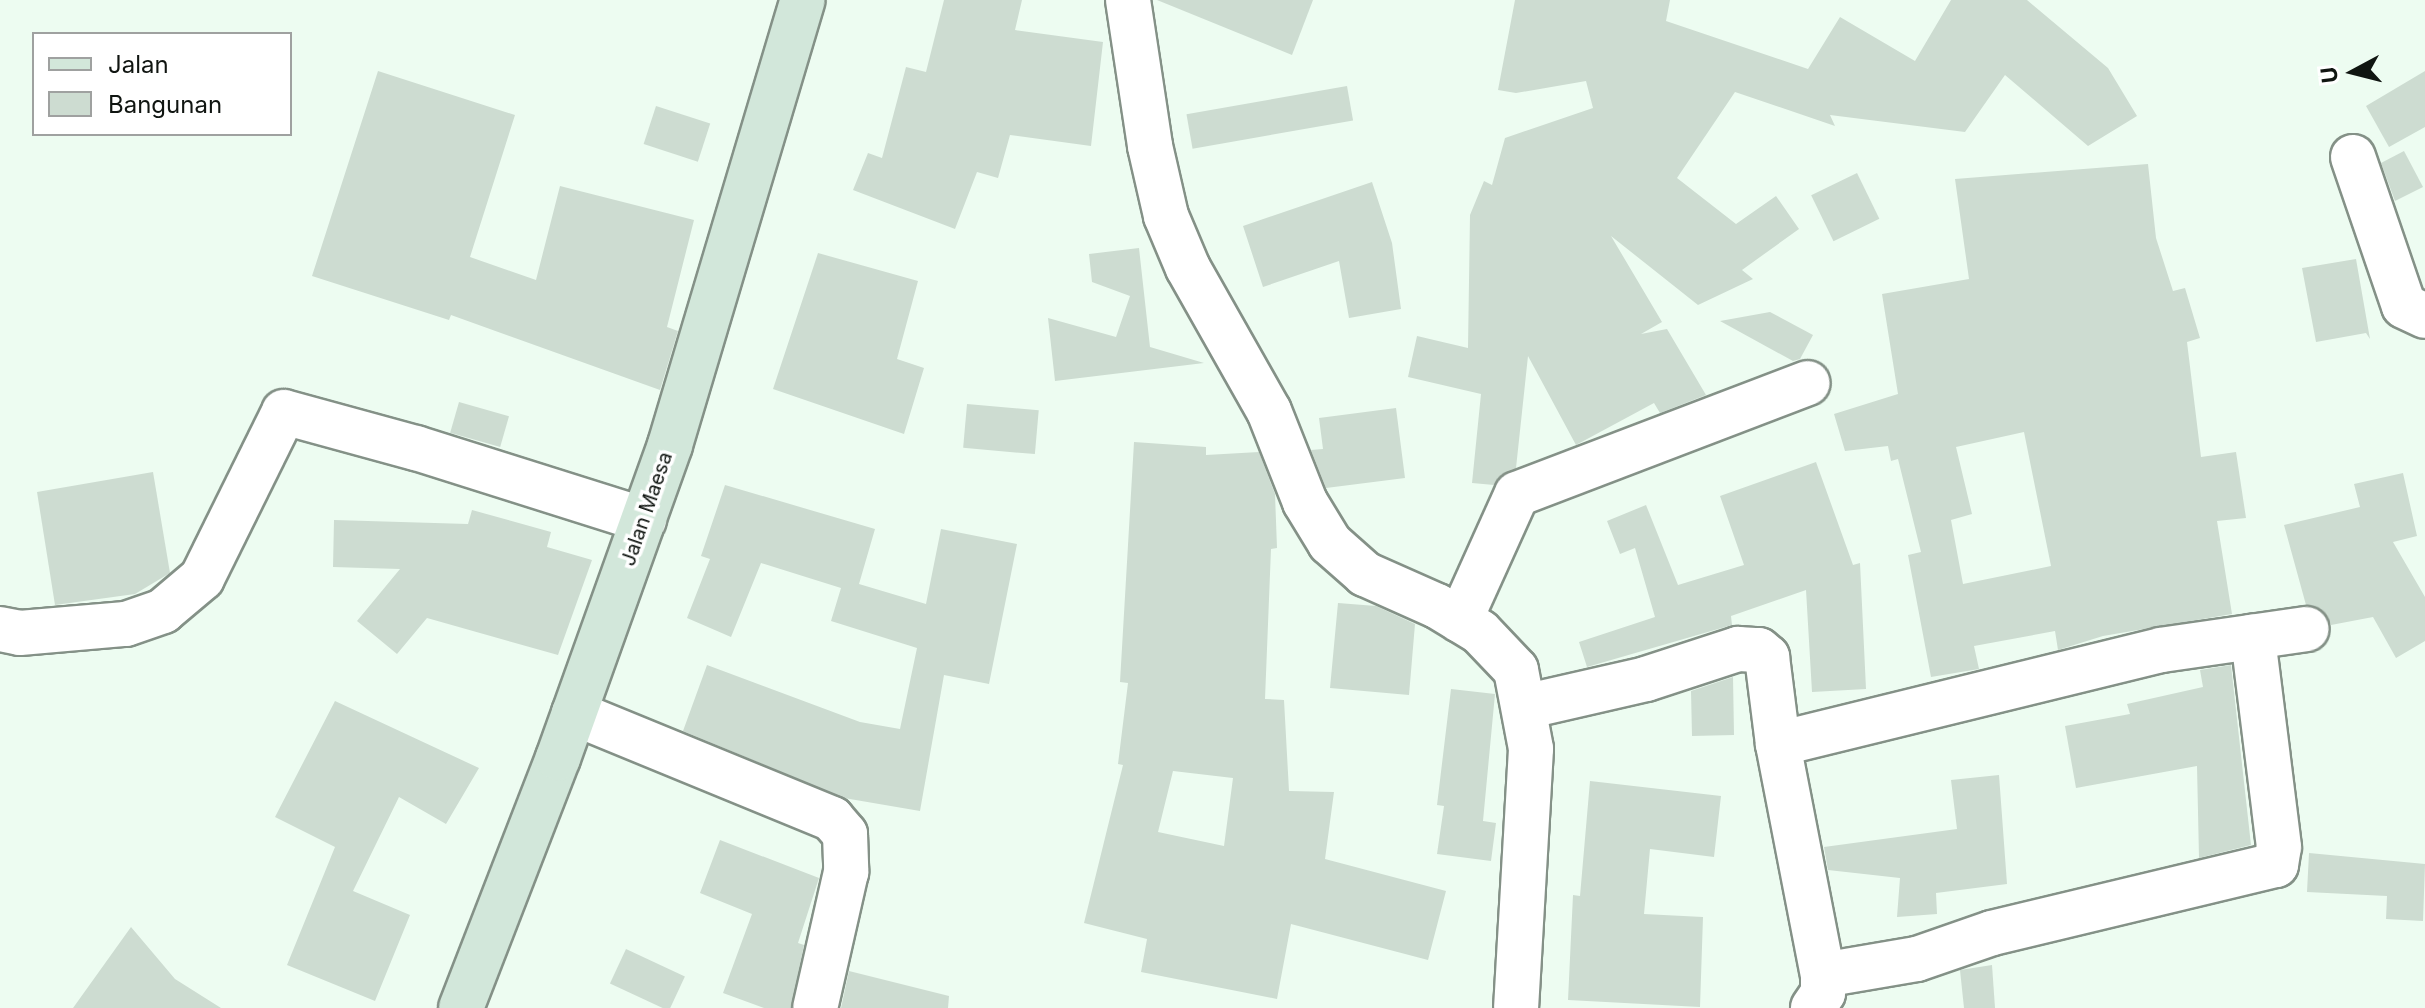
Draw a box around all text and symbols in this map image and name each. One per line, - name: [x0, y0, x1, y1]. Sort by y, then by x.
- legend: [32, 32, 292, 136]
- north arrow: [2313, 32, 2393, 112]
- text: Jalan: [108, 50, 169, 79]
- text: U: [2315, 65, 2343, 85]
- text: Bangunan: [108, 90, 222, 119]
- street label: Jalan Maesa: [616, 449, 678, 569]

